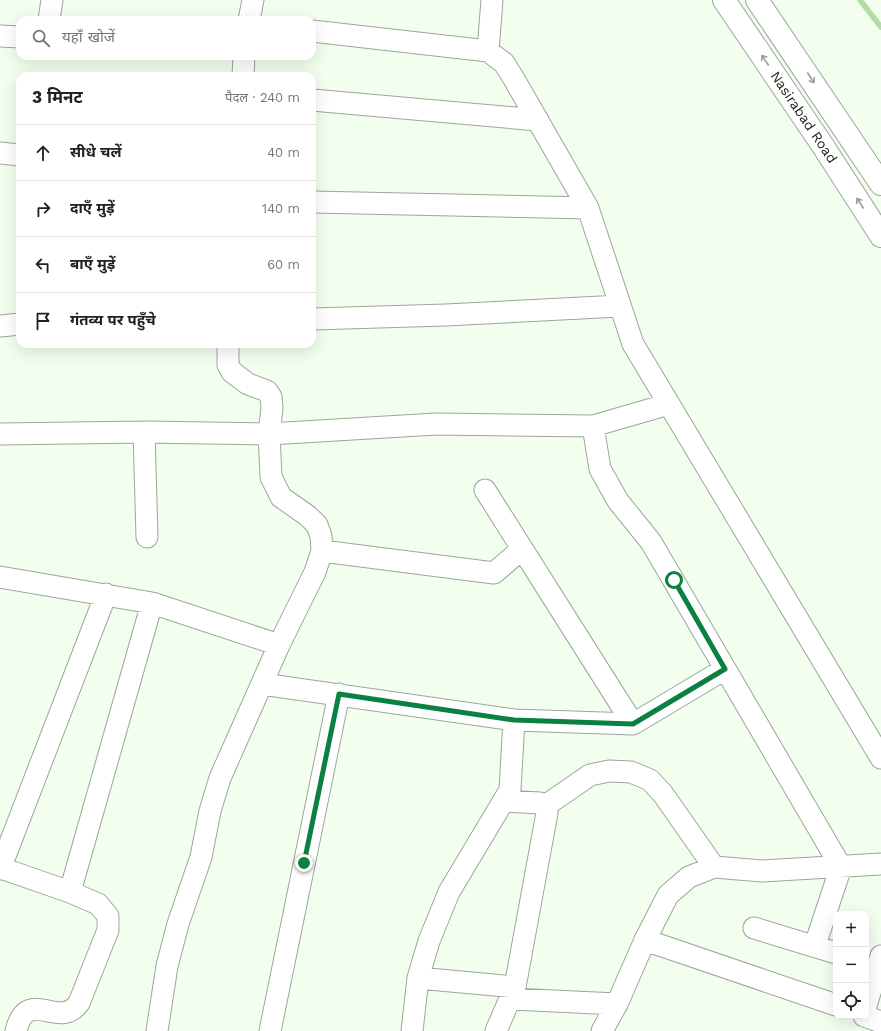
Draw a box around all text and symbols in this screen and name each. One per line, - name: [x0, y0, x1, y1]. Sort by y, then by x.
- search box: [16, 16, 316, 60]
- icon: search: [30, 27, 52, 49]
- text: यहाँ खोजें: [62, 28, 115, 46]
- one-way arrow: [761, 55, 769, 66]
- street label: Nasirabad Road: [767, 68, 841, 166]
- one-way arrow: [806, 73, 815, 84]
- text: 3 मिनट: [32, 87, 83, 107]
- text: पैदल · 240 m: [225, 90, 300, 105]
- icon: ahead: [32, 142, 54, 164]
- text: सीधे चलें: [70, 143, 122, 161]
- text: 40 m: [267, 145, 300, 160]
- icon: right: [32, 198, 54, 220]
- one-way arrow: [856, 198, 864, 209]
- text: दाएँ मुड़ें: [70, 199, 115, 217]
- text: 140 m: [262, 201, 300, 216]
- icon: left: [32, 254, 54, 276]
- text: बाएँ मुड़ें: [70, 255, 115, 273]
- text: 60 m: [267, 257, 300, 272]
- icon: arrive: [32, 310, 54, 332]
- text: गंतव्य पर पहुँचे: [70, 311, 156, 329]
- route start: [665, 571, 683, 589]
- route end: [295, 854, 313, 872]
- map controls: [833, 911, 869, 1019]
- button: +: [833, 911, 869, 947]
- button: −: [833, 947, 869, 983]
- button: locate: [833, 983, 869, 1019]

